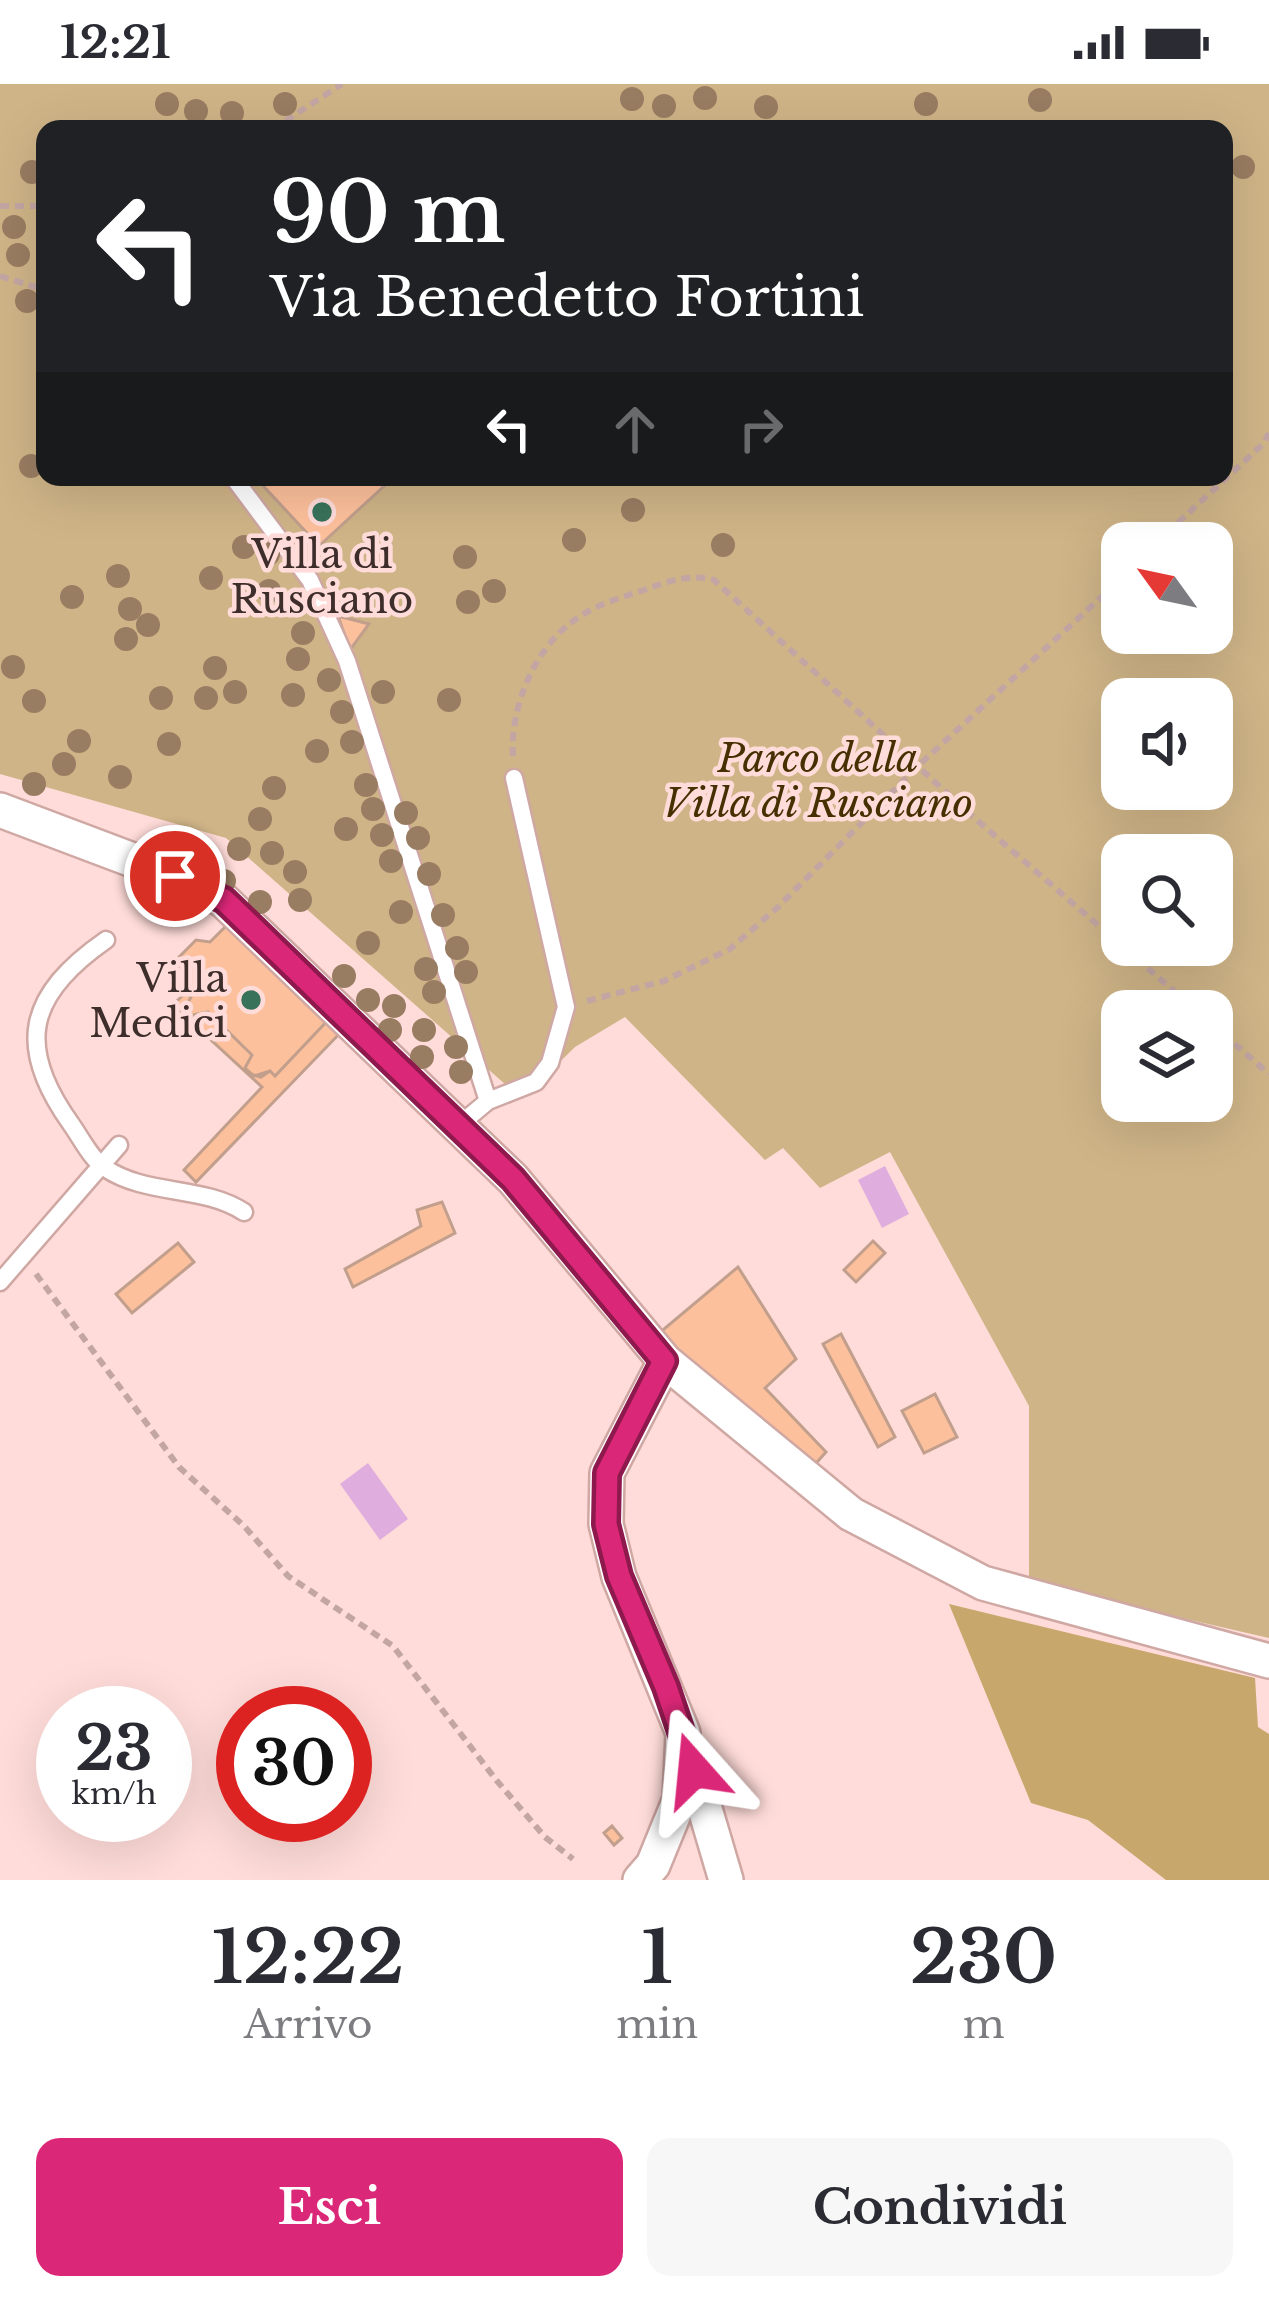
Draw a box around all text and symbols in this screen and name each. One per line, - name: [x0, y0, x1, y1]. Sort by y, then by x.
- text: 12:21: [60, 14, 171, 70]
- text: 90 m: [270, 161, 505, 265]
- icon: left: [72, 168, 228, 324]
- text: Via Benedetto Fortini: [270, 264, 864, 331]
- icon: left: [476, 396, 542, 462]
- icon: ahead: [602, 396, 668, 462]
- icon: right: [728, 396, 794, 462]
- marker: Villa di Rusciano: [309, 499, 335, 525]
- north arrow: [1101, 522, 1233, 654]
- map controls: [1101, 522, 1233, 1122]
- place label: Villa di Rusciano: [231, 530, 413, 624]
- button: sound: [1101, 678, 1233, 810]
- park label: Parco della Villa di Rusciano: [663, 734, 973, 828]
- pin: [124, 825, 226, 927]
- button: search: [1101, 834, 1233, 966]
- icon: arrive: [142, 843, 208, 909]
- place label: Villa Medici: [89, 954, 227, 1048]
- marker: Villa Medici: [238, 987, 264, 1013]
- button: layers: [1101, 990, 1233, 1122]
- speed limit sign: 30: [216, 1686, 372, 1842]
- position arrow: [631, 1707, 757, 1833]
- text: 23: [75, 1712, 153, 1786]
- text: km/h: [71, 1775, 157, 1812]
- text: 12:22: [212, 1913, 404, 2002]
- text: 1: [641, 1913, 673, 2002]
- text: 230: [910, 1913, 1057, 2002]
- text: Arrivo: [244, 2000, 373, 2049]
- text: min: [616, 2000, 698, 2049]
- text: m: [963, 2000, 1005, 2049]
- button: Esci: [36, 2138, 623, 2276]
- button: Condividi: [647, 2138, 1233, 2276]

